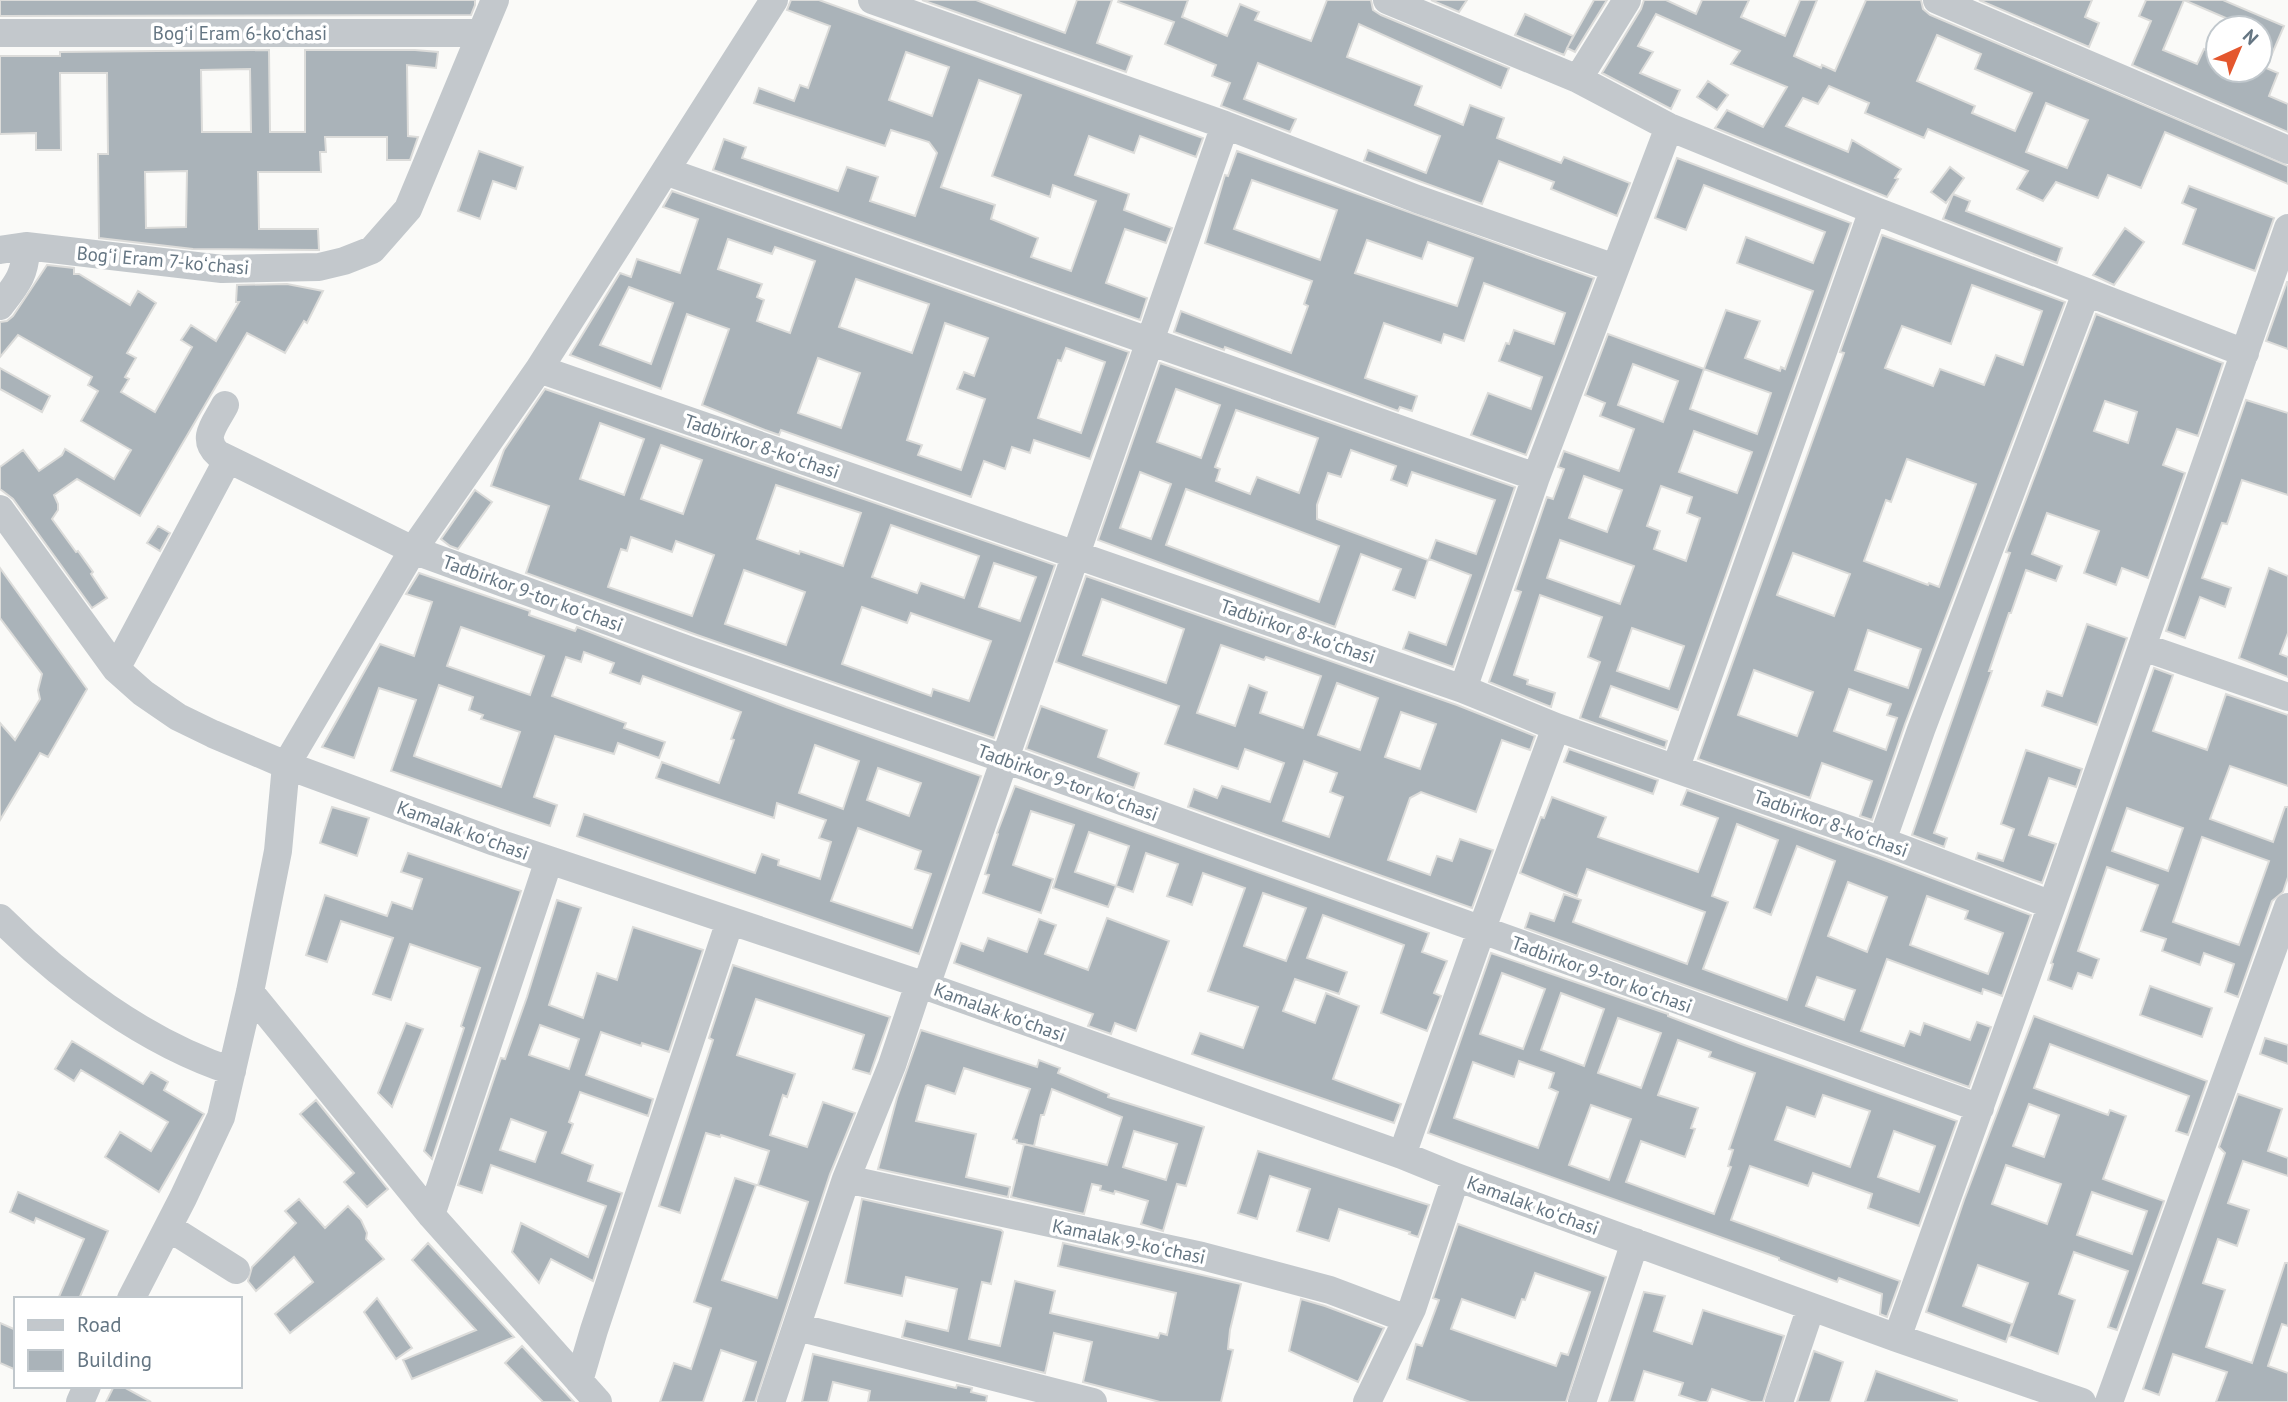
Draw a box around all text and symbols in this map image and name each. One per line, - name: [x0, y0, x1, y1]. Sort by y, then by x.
- north arrow: [2204, 14, 2274, 84]
- street label: Bogʻi Eram 6-koʻchasi: [153, 21, 327, 45]
- text: N: [2238, 24, 2264, 50]
- street label: Bogʻi Eram 7-koʻchasi: [76, 240, 250, 280]
- street label: Tadbirkor 8-koʻchasi: [681, 408, 843, 484]
- street label: Tadbirkor 9-tor koʻchasi: [439, 549, 627, 637]
- street label: Tadbirkor 8-koʻchasi: [1217, 593, 1379, 669]
- street label: Tadbirkor 9-tor koʻchasi: [974, 738, 1162, 826]
- street label: Tadbirkor 8-koʻchasi: [1751, 784, 1911, 862]
- street label: Kamalak koʻchasi: [394, 795, 532, 865]
- street label: Tadbirkor 9-tor koʻchasi: [1508, 930, 1696, 1018]
- street label: Kamalak koʻchasi: [931, 977, 1069, 1047]
- street label: Kamalak koʻchasi: [1464, 1170, 1602, 1240]
- street label: Kamalak 9-koʻchasi: [1050, 1213, 1208, 1269]
- legend: [14, 1297, 242, 1388]
- text: Road: [77, 1311, 121, 1338]
- text: Building: [77, 1346, 152, 1373]

